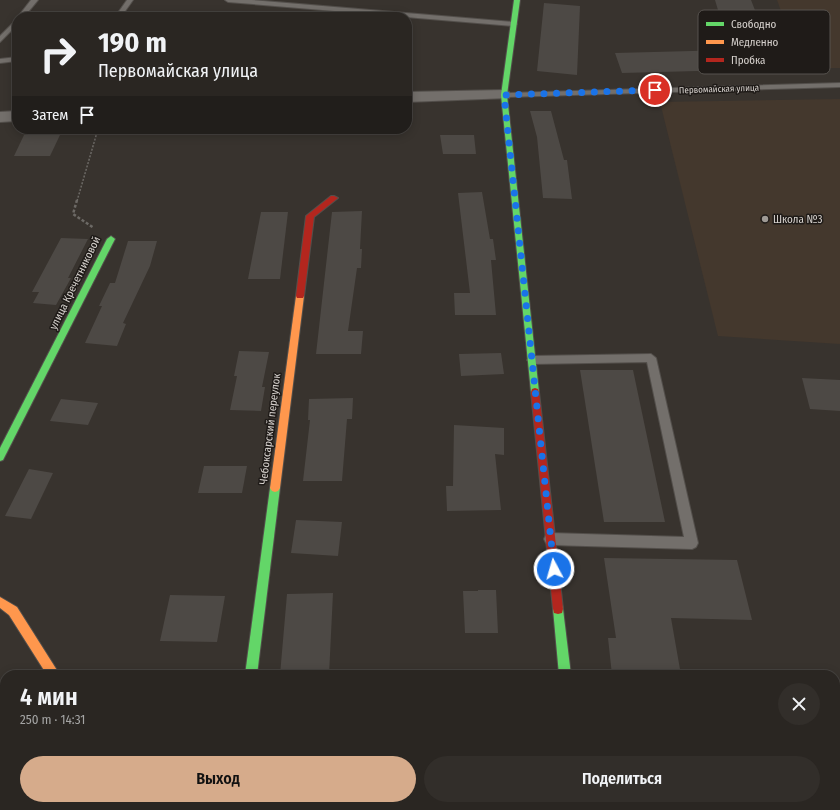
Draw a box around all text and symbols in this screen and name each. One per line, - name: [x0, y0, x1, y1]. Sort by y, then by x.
- legend: [698, 10, 830, 74]
- text: Свободно: [731, 18, 776, 31]
- text: 190 m: [98, 26, 167, 59]
- icon: right: [32, 28, 84, 80]
- text: Медленно: [731, 36, 779, 49]
- text: Пробка: [731, 54, 765, 67]
- text: Первомайская улица: [98, 60, 258, 82]
- pin: [638, 73, 672, 107]
- icon: arrive: [644, 79, 666, 101]
- street label: Первомайская улица: [679, 83, 760, 95]
- icon: arrive: [76, 104, 98, 126]
- text: Затем: [32, 106, 68, 124]
- place label: Школа №3: [773, 213, 822, 226]
- marker: Школа №3: [760, 214, 770, 224]
- street label: улица Кречетниковой: [47, 234, 103, 332]
- street label: Чебоксарский переулок: [257, 372, 283, 485]
- position arrow: [533, 548, 575, 590]
- text: 4 мин: [20, 683, 78, 711]
- button: close: [778, 683, 820, 725]
- text: 250 m · 14:31: [20, 712, 85, 727]
- button: Выход: [20, 756, 416, 802]
- button: Поделиться: [424, 756, 820, 802]

